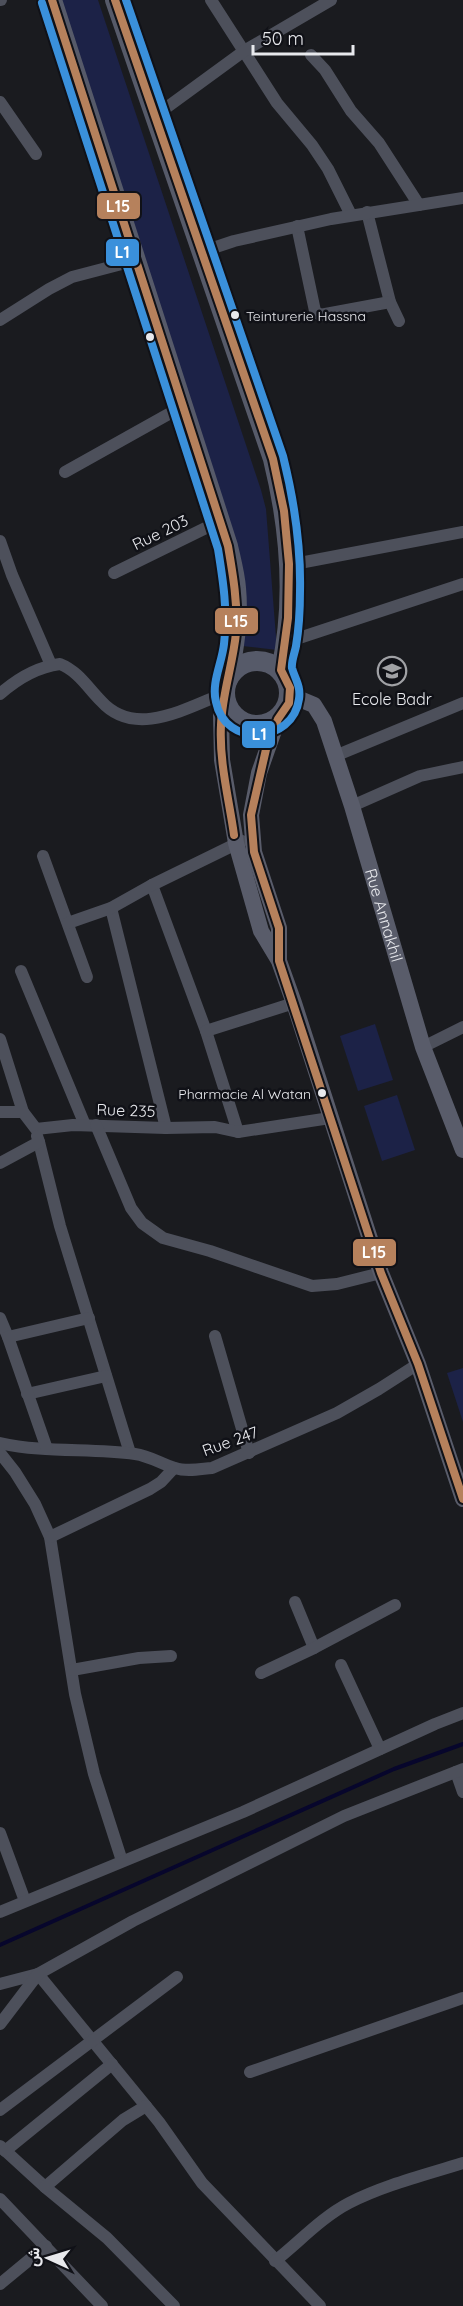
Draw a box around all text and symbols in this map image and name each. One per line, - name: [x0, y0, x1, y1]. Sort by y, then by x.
- scale bar: [253, 18, 354, 56]
- text: 50 m: [262, 27, 304, 50]
- line badge: L15: [96, 192, 141, 220]
- text: L15: [106, 196, 130, 216]
- line badge: L1: [105, 238, 140, 267]
- text: L1: [114, 242, 130, 262]
- place label: Teinturerie Hassna: [246, 307, 366, 325]
- marker: Teinturerie Hassna: [229, 309, 241, 321]
- unlabelled marker: [144, 331, 156, 343]
- street label: Rue 203: [129, 510, 191, 554]
- line badge: L15: [214, 607, 259, 635]
- text: L15: [224, 611, 248, 631]
- school or university icon: Ecole Badr: [376, 655, 408, 687]
- place label: Ecole Badr: [352, 689, 432, 709]
- line badge: L1: [241, 720, 276, 749]
- text: L1: [251, 724, 267, 744]
- street label: Rue Annakhil: [361, 866, 407, 964]
- place label: Pharmacie Al Watan: [178, 1085, 311, 1103]
- marker: Pharmacie Al Watan: [316, 1087, 328, 1099]
- street label: Rue 235: [96, 1099, 156, 1121]
- line badge: L15: [352, 1238, 397, 1267]
- text: L15: [362, 1242, 386, 1262]
- street label: Rue 247: [199, 1422, 261, 1460]
- north arrow: [18, 2228, 78, 2288]
- text: ش: [22, 2247, 44, 2267]

